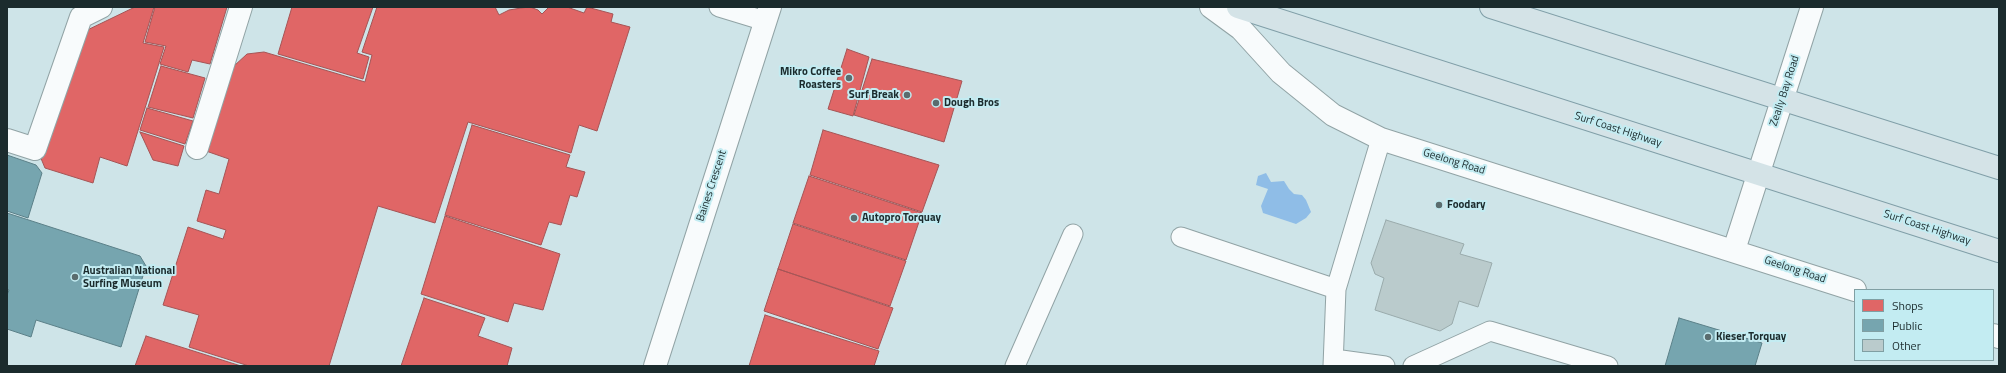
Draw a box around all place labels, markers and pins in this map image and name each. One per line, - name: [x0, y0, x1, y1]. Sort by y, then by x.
- place label: Mikro Coffee Roasters: [780, 65, 841, 91]
- marker: Mikro Coffee Roasters: [844, 73, 854, 83]
- place label: Surf Break: [849, 88, 899, 102]
- marker: Surf Break: [902, 90, 912, 100]
- place label: Dough Bros: [944, 96, 999, 110]
- marker: Dough Bros: [931, 98, 941, 108]
- place label: Foodary: [1447, 198, 1486, 212]
- marker: Foodary: [1434, 200, 1444, 210]
- place label: Autopro Torquay: [862, 211, 941, 225]
- marker: Autopro Torquay: [849, 213, 859, 223]
- place label: Australian National Surfing Museum: [83, 264, 175, 290]
- marker: Australian National Surfing Museum: [70, 272, 80, 282]
- place label: Kieser Torquay: [1716, 330, 1786, 344]
- marker: Kieser Torquay: [1703, 332, 1713, 342]

